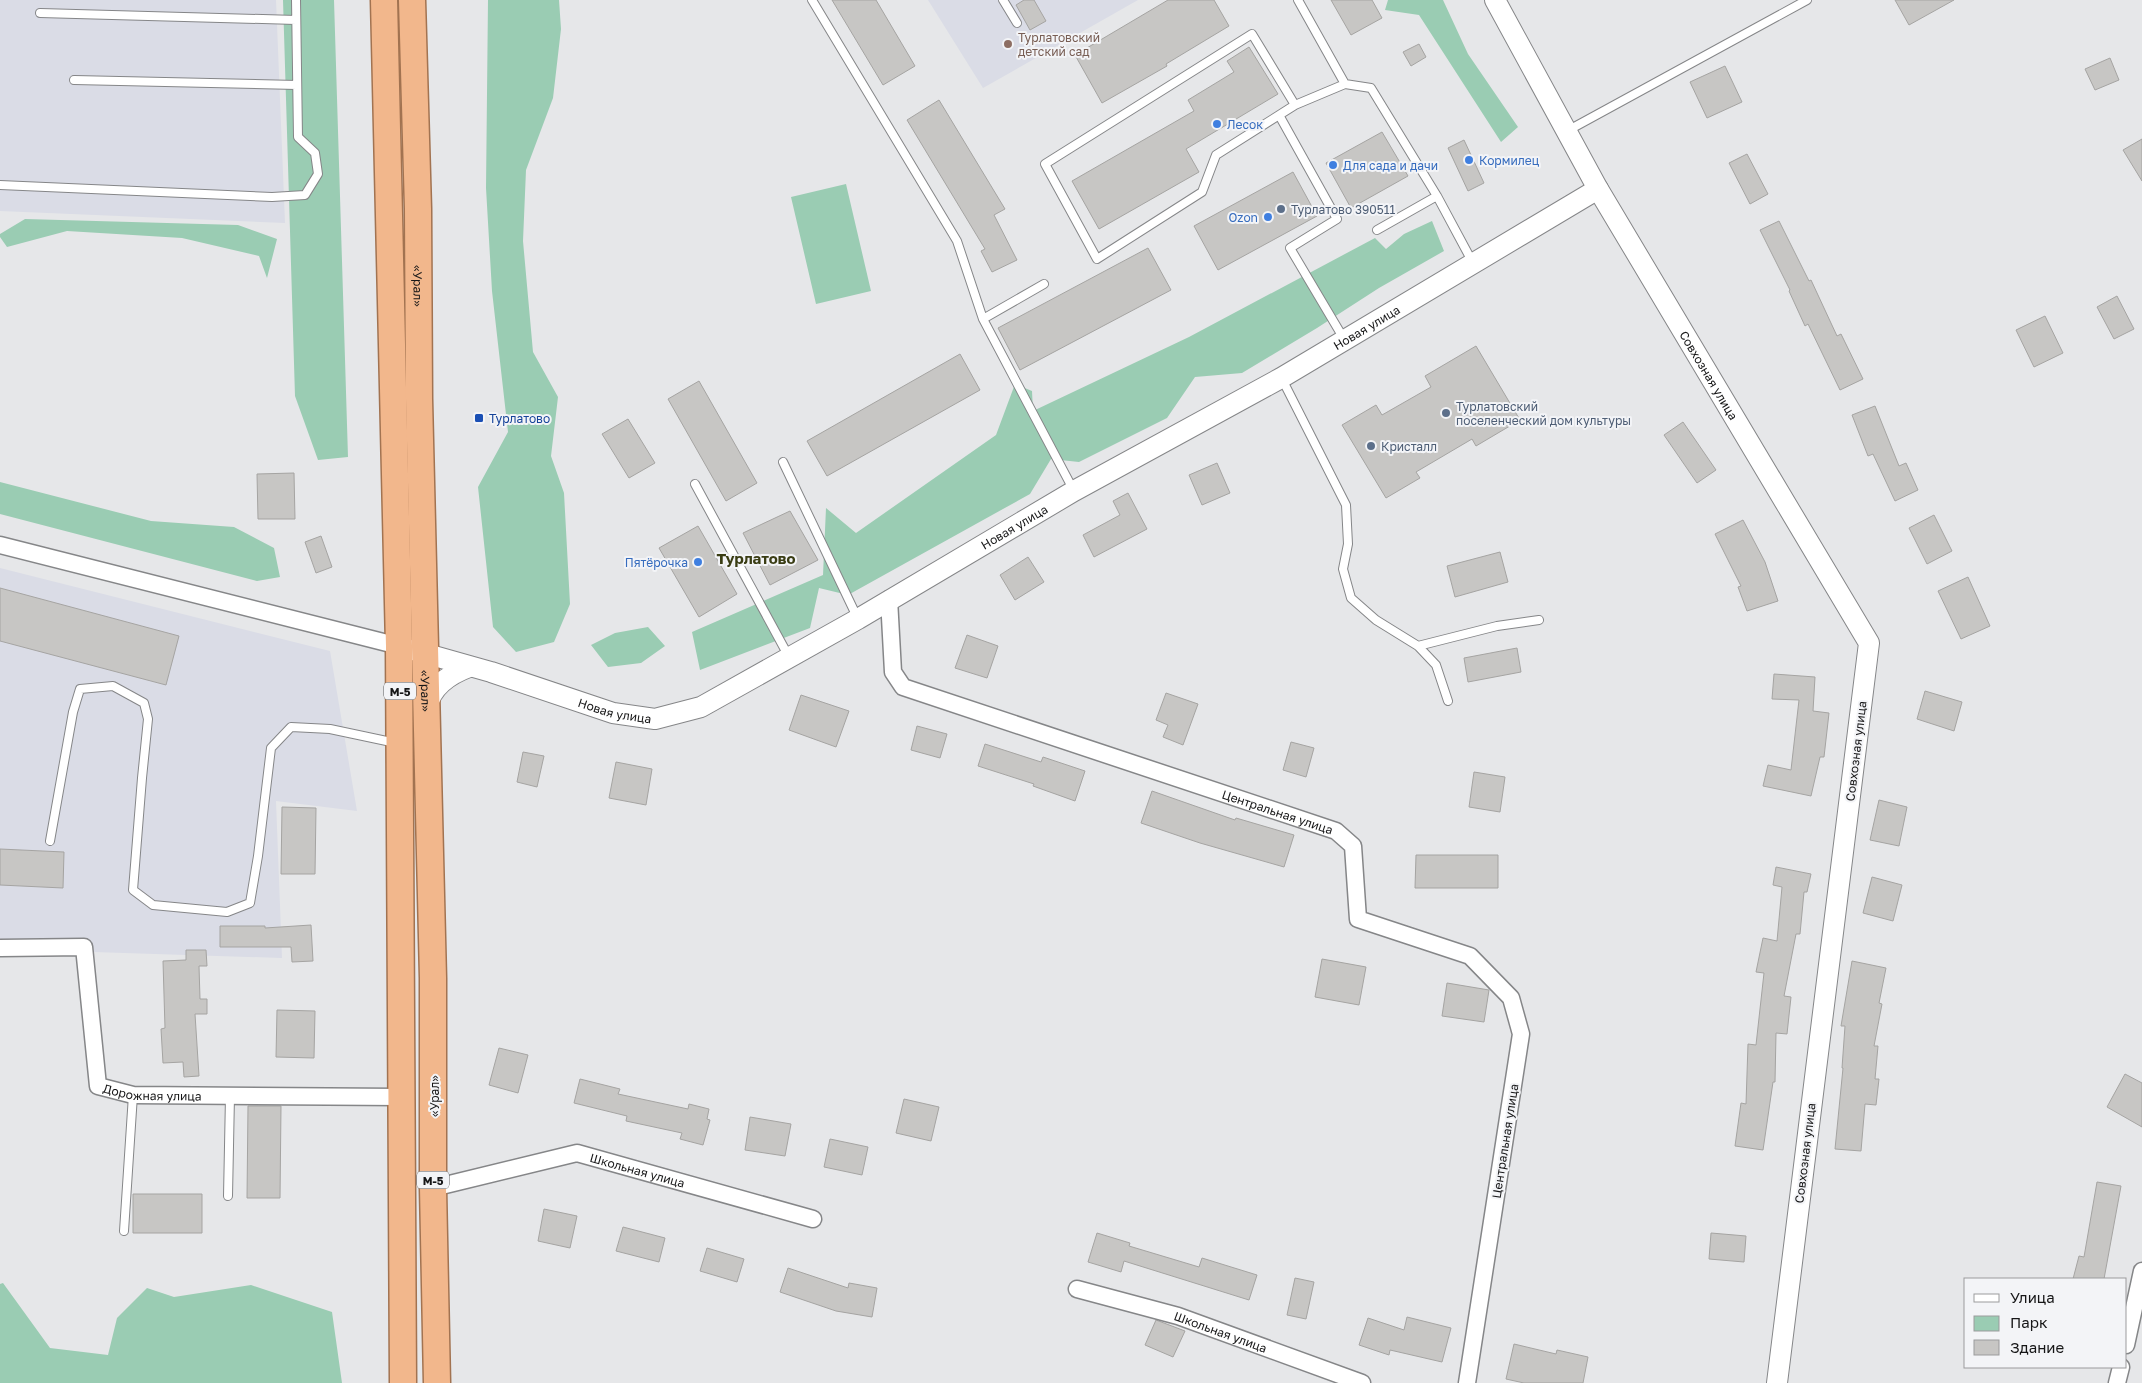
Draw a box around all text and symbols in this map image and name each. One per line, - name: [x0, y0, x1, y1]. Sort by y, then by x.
- place label: Турлатовский детский сад: [1018, 30, 1100, 59]
- marker: Турлатовский детский сад: [1002, 38, 1014, 50]
- place label: Лесок: [1227, 117, 1263, 132]
- marker: Лесок: [1211, 118, 1223, 130]
- place label: Кормилец: [1479, 153, 1540, 168]
- marker: Кормилец: [1463, 154, 1475, 166]
- place label: Для сада и дачи: [1343, 158, 1438, 173]
- marker: Для сада и дачи: [1327, 159, 1339, 171]
- place label: Турлатово 390511: [1291, 202, 1396, 217]
- marker: Турлатово 390511: [1275, 203, 1287, 215]
- place label: Ozon: [1229, 210, 1258, 225]
- marker: Ozon: [1262, 211, 1274, 223]
- street label: «Урал»: [411, 265, 426, 307]
- street label: Новая улица: [1330, 301, 1402, 353]
- street label: Совхозная улица: [1677, 328, 1741, 422]
- place label: Турлатовский поселенческий дом культуры: [1456, 399, 1631, 428]
- marker: Турлатовский поселенческий дом культуры: [1440, 407, 1452, 419]
- place label: Турлатово: [489, 411, 550, 426]
- marker: Турлатово: [473, 412, 485, 424]
- place label: Кристалл: [1381, 439, 1437, 454]
- marker: Кристалл: [1365, 440, 1377, 452]
- street label: Новая улица: [978, 501, 1050, 552]
- district label: Турлатово: [716, 549, 796, 567]
- place label: Пятёрочка: [625, 555, 688, 570]
- marker: Пятёрочка: [692, 556, 704, 568]
- street label: «Урал»: [418, 670, 434, 712]
- road number: М-5: [384, 682, 416, 699]
- street label: Новая улица: [576, 694, 652, 726]
- street label: Совхозная улица: [1842, 700, 1870, 802]
- street label: Центральная улица: [1220, 786, 1335, 837]
- street label: «Урал»: [427, 1075, 442, 1117]
- street label: Дорожная улица: [102, 1080, 202, 1103]
- street label: Центральная улица: [1489, 1083, 1521, 1199]
- street label: Совхозная улица: [1791, 1102, 1819, 1204]
- street label: Школьная улица: [588, 1150, 687, 1190]
- road number: М-5: [417, 1172, 449, 1188]
- legend: [1964, 1278, 2127, 1368]
- text: Улица: [2010, 1288, 2055, 1306]
- street label: Школьная улица: [1172, 1308, 1269, 1355]
- text: Парк: [2010, 1313, 2048, 1331]
- text: Здание: [2010, 1338, 2064, 1356]

